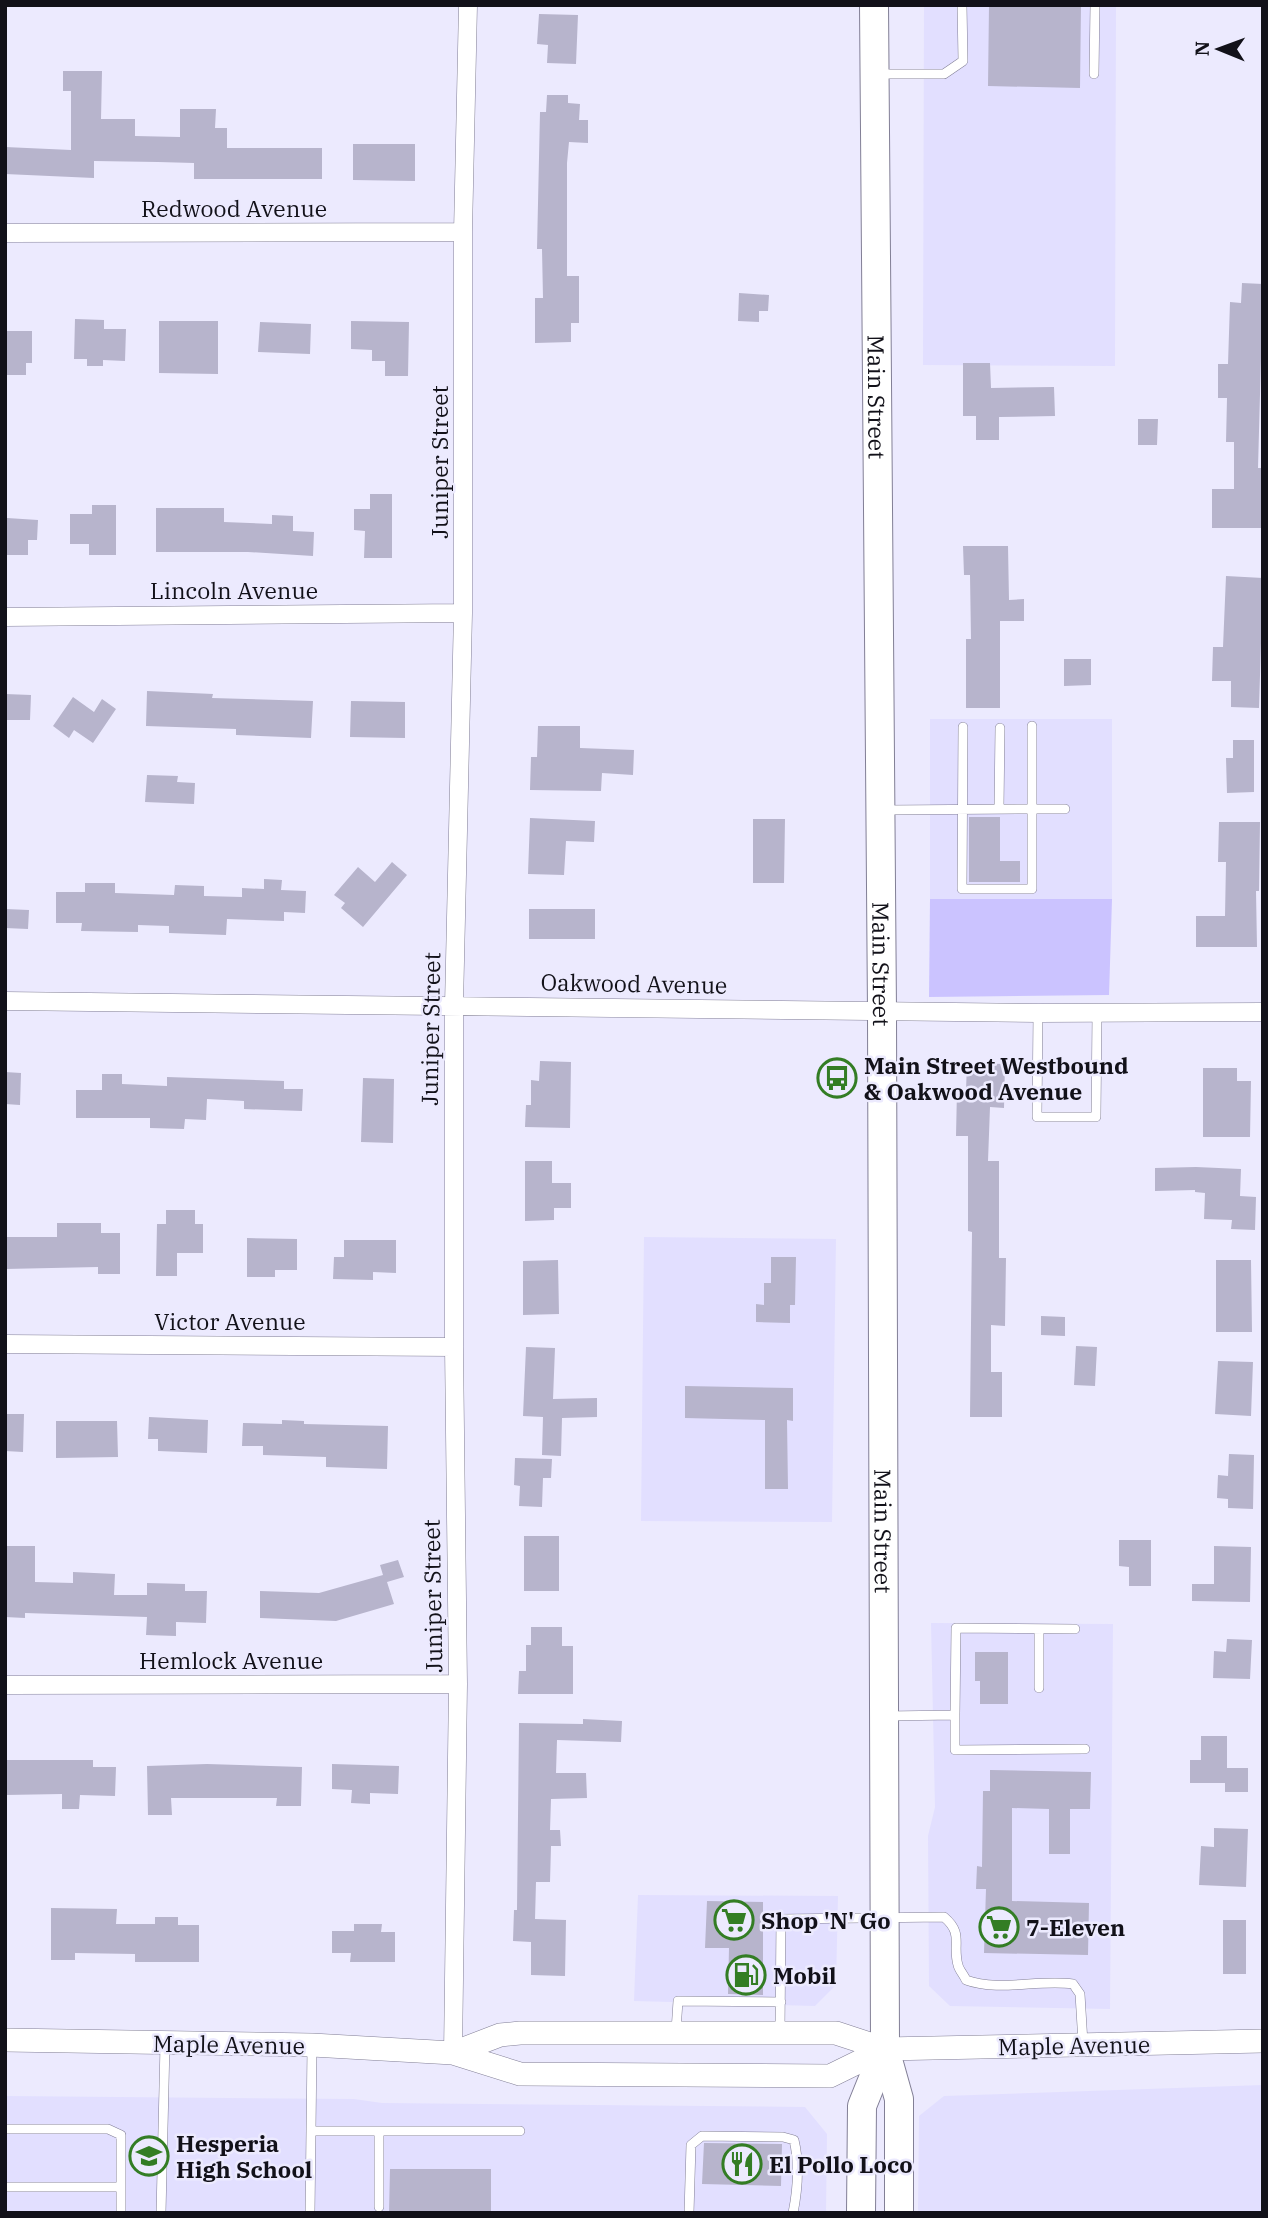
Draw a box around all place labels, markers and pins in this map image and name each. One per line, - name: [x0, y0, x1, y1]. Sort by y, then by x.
- place label: Main Street Westbound & Oakwood Avenue: [864, 1050, 1129, 1106]
- bus stop icon: Main Street Westbound & Oakwood Avenue: [816, 1057, 858, 1099]
- supermarket icon: Shop 'N' Go: [713, 1899, 755, 1941]
- place label: Shop 'N' Go: [761, 1905, 891, 1935]
- supermarket icon: 7-Eleven: [978, 1906, 1020, 1948]
- place label: 7-Eleven: [1026, 1912, 1125, 1942]
- fuel station icon: Mobil: [725, 1954, 767, 1996]
- place label: Mobil: [773, 1960, 837, 1990]
- place label: Hesperia High School: [176, 2128, 312, 2184]
- school or university icon: Hesperia High School: [128, 2135, 170, 2177]
- restaurant icon: El Pollo Loco: [721, 2143, 763, 2185]
- place label: El Pollo Loco: [769, 2149, 913, 2179]

